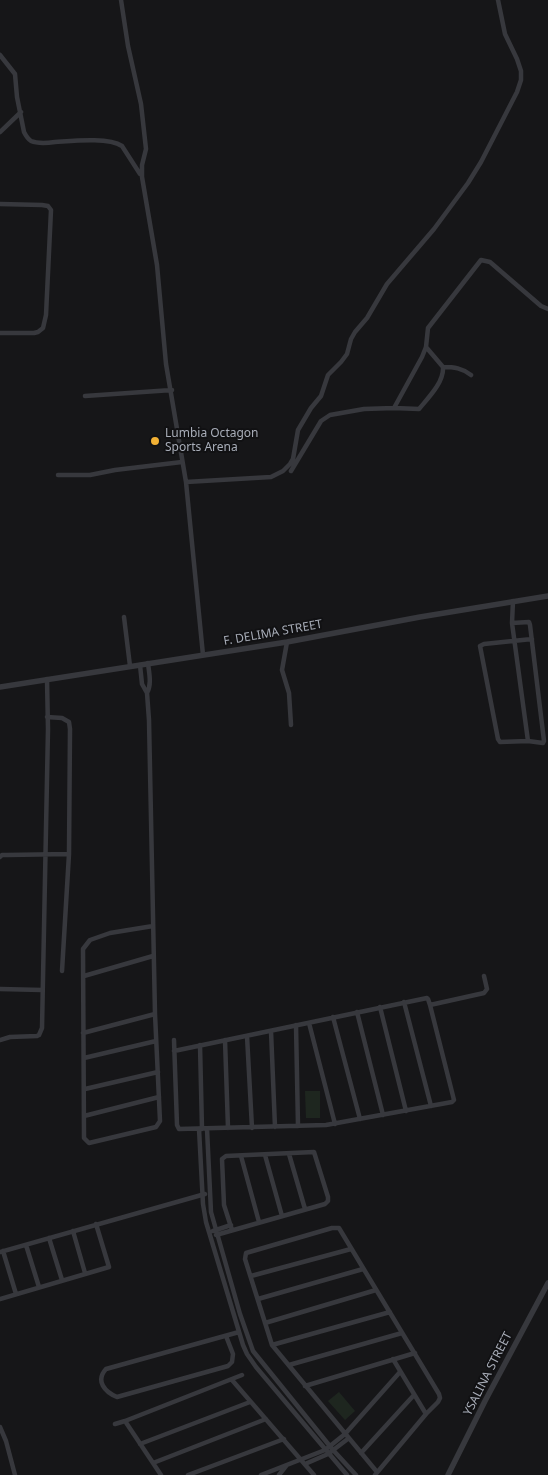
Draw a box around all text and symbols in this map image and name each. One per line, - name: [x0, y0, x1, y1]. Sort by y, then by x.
- place label: Lumbia Octagon Sports Arena: [165, 427, 259, 455]
- marker: Lumbia Octagon Sports Arena: [149, 435, 161, 447]
- street label: F. DELIMA STREET: [222, 617, 324, 649]
- street label: YSALINA STREET: [461, 1330, 515, 1418]

